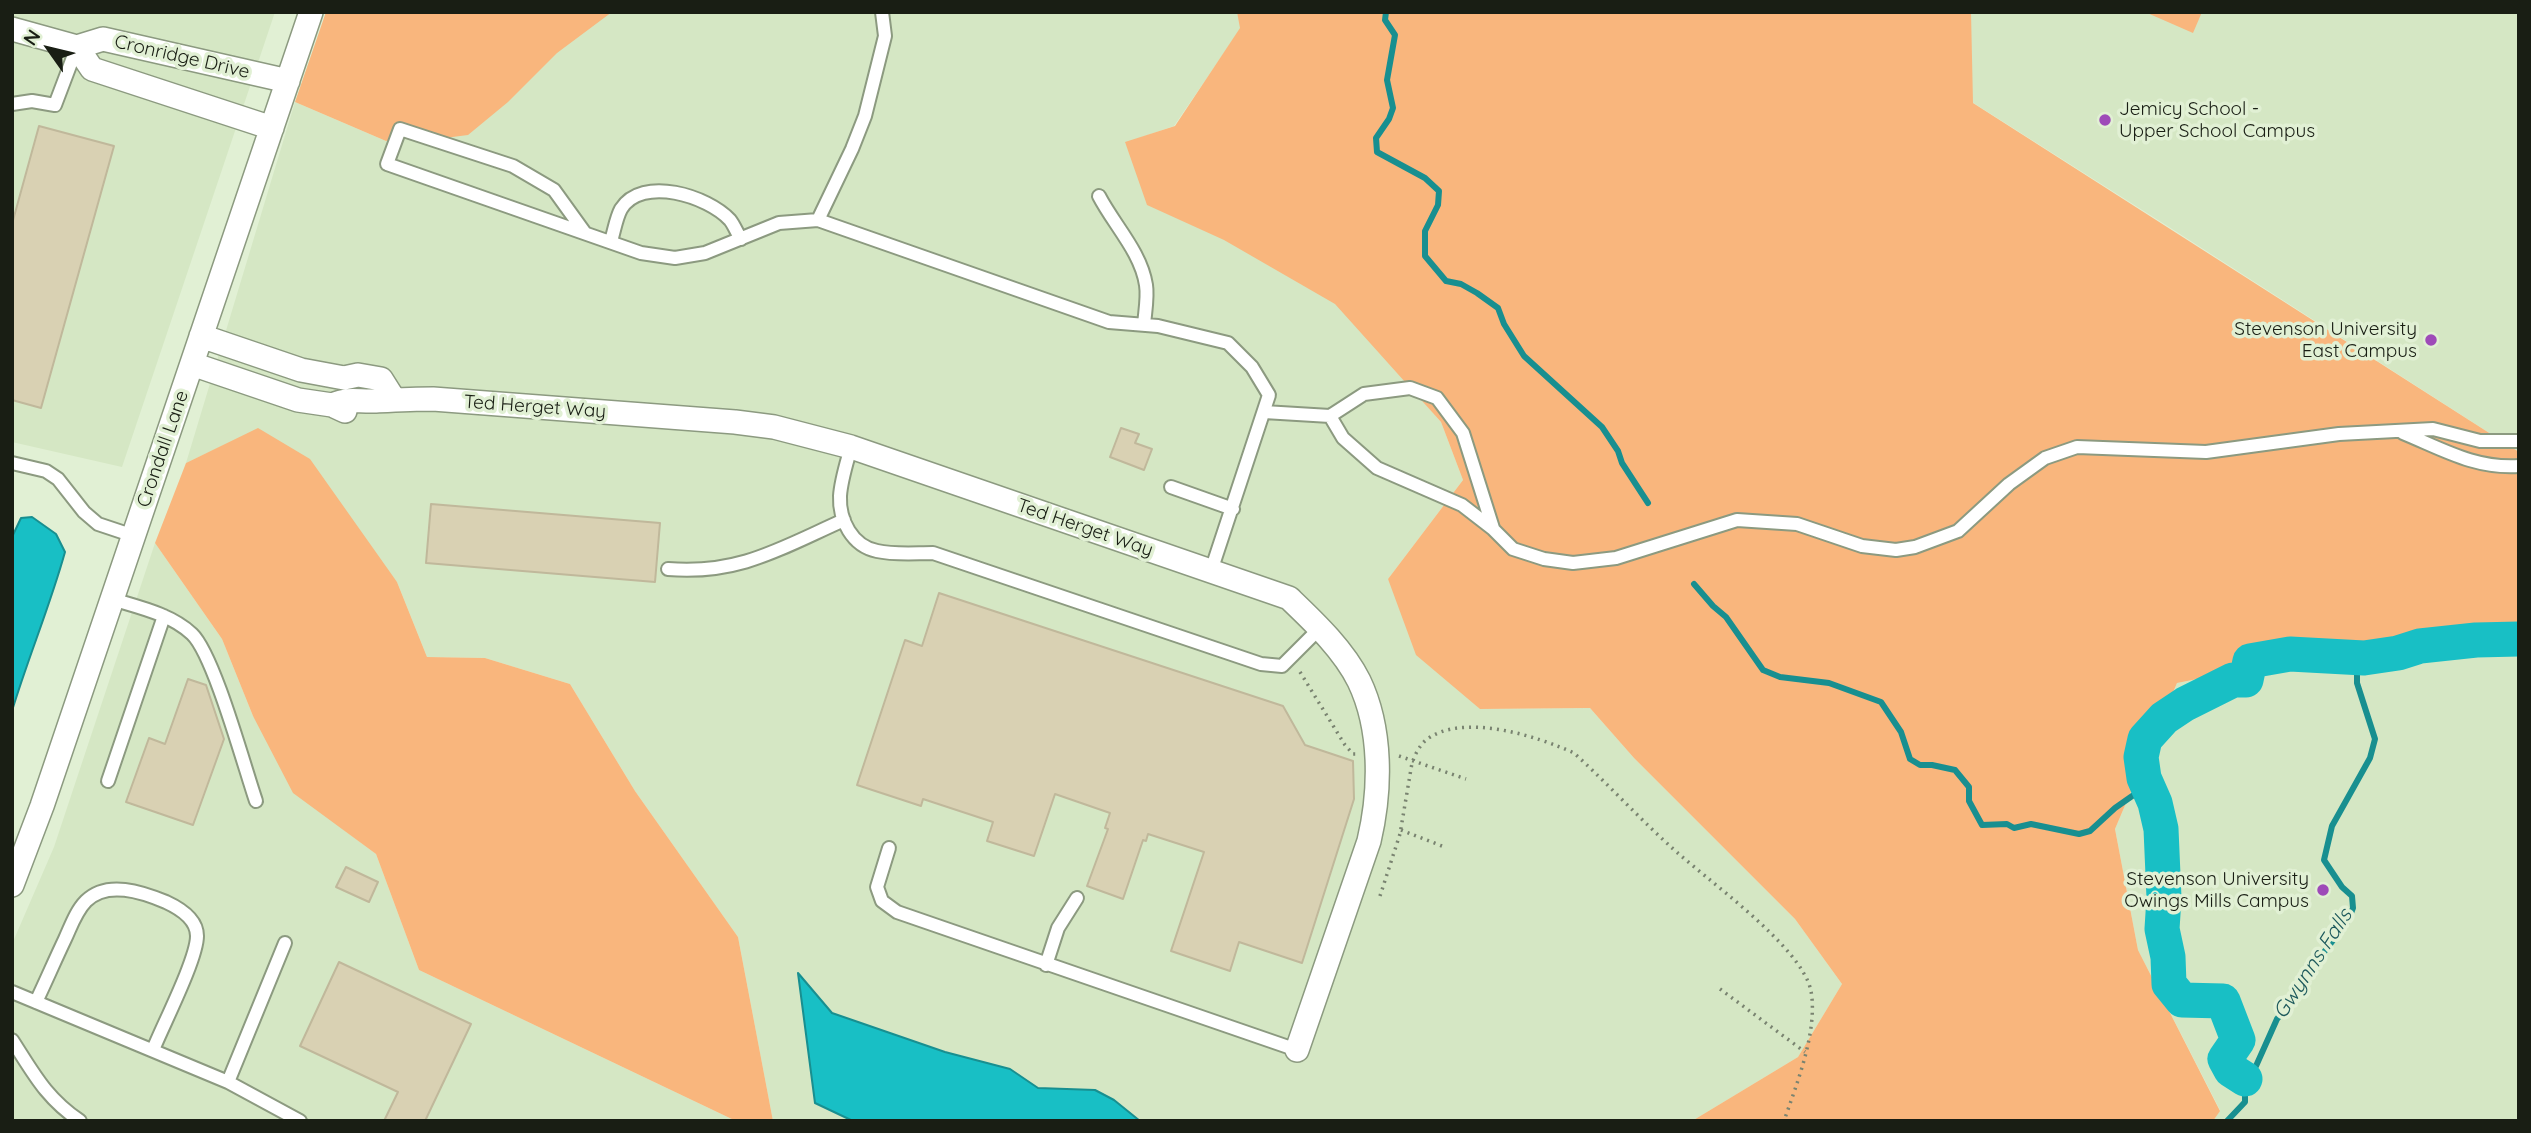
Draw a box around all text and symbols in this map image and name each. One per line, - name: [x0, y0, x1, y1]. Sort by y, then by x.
- north arrow: [14, 14, 84, 84]
- text: N: [18, 25, 45, 50]
- street label: Cronridge Drive: [112, 30, 252, 84]
- place label: Jemicy School - Upper School Campus: [2119, 98, 2315, 142]
- marker: Jemicy School - Upper School Campus: [2097, 112, 2113, 128]
- place label: Stevenson University East Campus: [2234, 318, 2417, 362]
- marker: Stevenson University East Campus: [2423, 332, 2439, 348]
- street label: Crondall Lane: [132, 388, 194, 510]
- street label: Ted Herget Way: [463, 391, 607, 423]
- street label: Ted Herget Way: [1014, 494, 1156, 562]
- place label: Stevenson University Owings Mills Campus: [2124, 868, 2309, 912]
- marker: Stevenson University Owings Mills Campus: [2315, 882, 2331, 898]
- water label: Gwynns Falls: [2268, 904, 2358, 1024]

